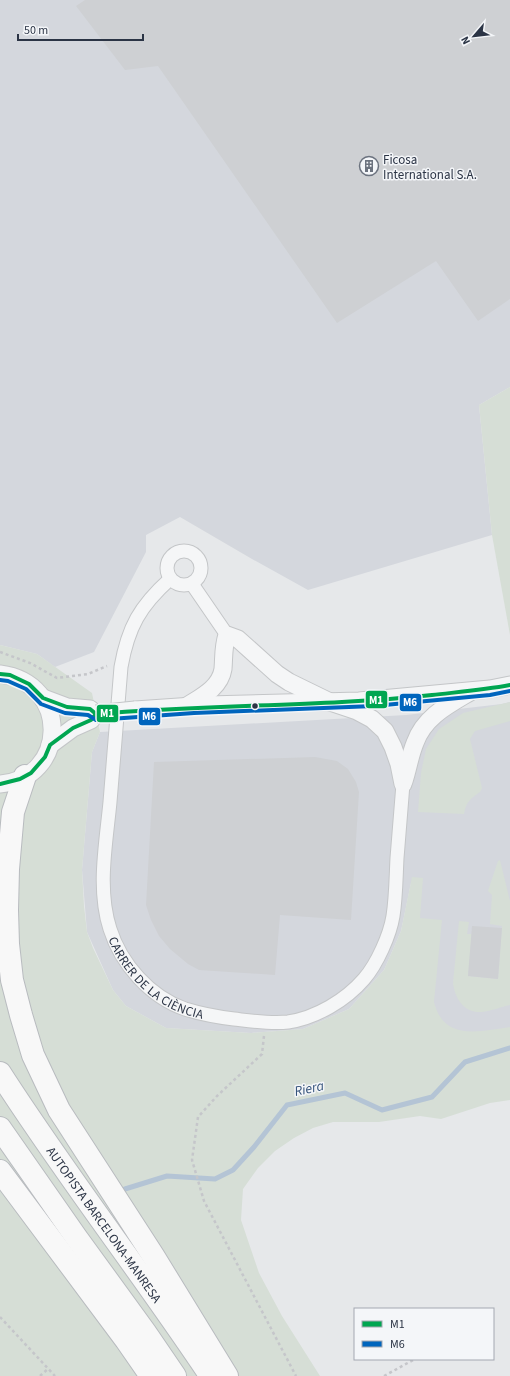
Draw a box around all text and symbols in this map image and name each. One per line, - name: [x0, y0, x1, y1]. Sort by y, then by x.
- scale bar: [18, 16, 143, 42]
- north arrow: [454, 16, 494, 56]
- text: 50 m: [24, 22, 48, 39]
- text: N: [457, 34, 474, 47]
- place label: Ficosa International S.A.: [383, 151, 477, 184]
- building icon: Ficosa International S.A.: [358, 155, 380, 177]
- line badge: M1: [365, 690, 388, 709]
- text: M1: [369, 693, 383, 708]
- line badge: M6: [399, 693, 422, 712]
- text: M6: [403, 695, 417, 710]
- unlabelled marker: [250, 701, 260, 711]
- line badge: M1: [96, 704, 119, 723]
- text: M1: [100, 706, 114, 721]
- line badge: M6: [138, 707, 161, 726]
- text: M6: [142, 709, 156, 724]
- street label: CARRER DE LA CIÈNCIA: [104, 934, 206, 1024]
- water label: Riera: [292, 1076, 326, 1102]
- street label: AUTOPISTA BARCELONA-MANRESA: [42, 1143, 166, 1308]
- legend: [354, 1308, 494, 1360]
- text: M1: [390, 1316, 405, 1333]
- text: M6: [390, 1336, 405, 1353]

